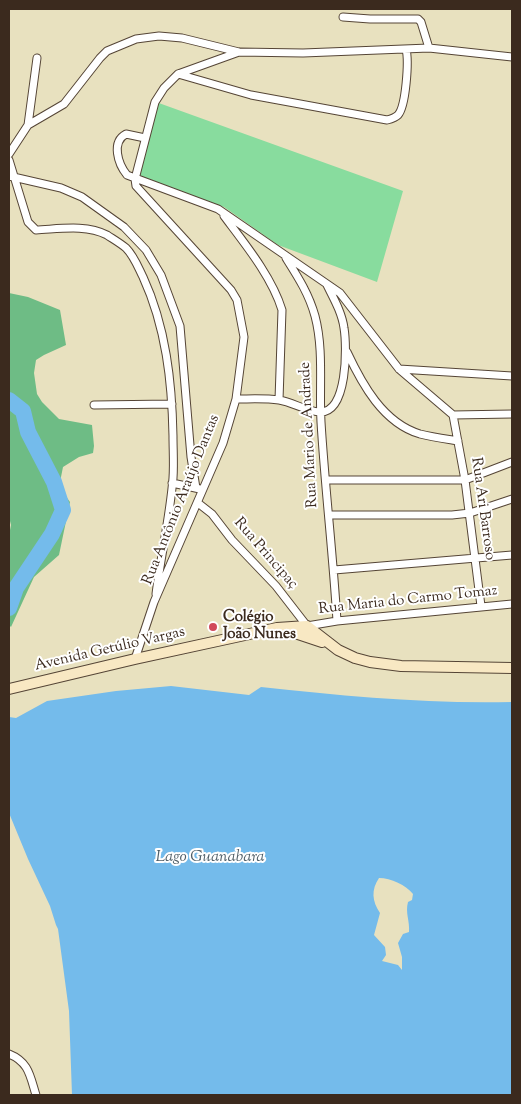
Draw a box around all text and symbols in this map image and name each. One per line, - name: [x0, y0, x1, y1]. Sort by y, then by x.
- street label: Rua Mario de Andrade: [297, 362, 323, 508]
- street label: Rua Antônio Araújo Dantas: [140, 412, 224, 588]
- street label: Rua Ari Barroso: [466, 456, 498, 562]
- street label: Rua Principaç: [229, 515, 301, 593]
- street label: Rua Maria do Carmo Tomaz: [318, 583, 498, 619]
- place label: Colégio João Nunes: [223, 609, 296, 644]
- marker: Colégio João Nunes: [207, 621, 219, 633]
- street label: Avenida Getúlio Vargas: [33, 624, 187, 676]
- water label: Lago Guanabara: [155, 848, 265, 868]

